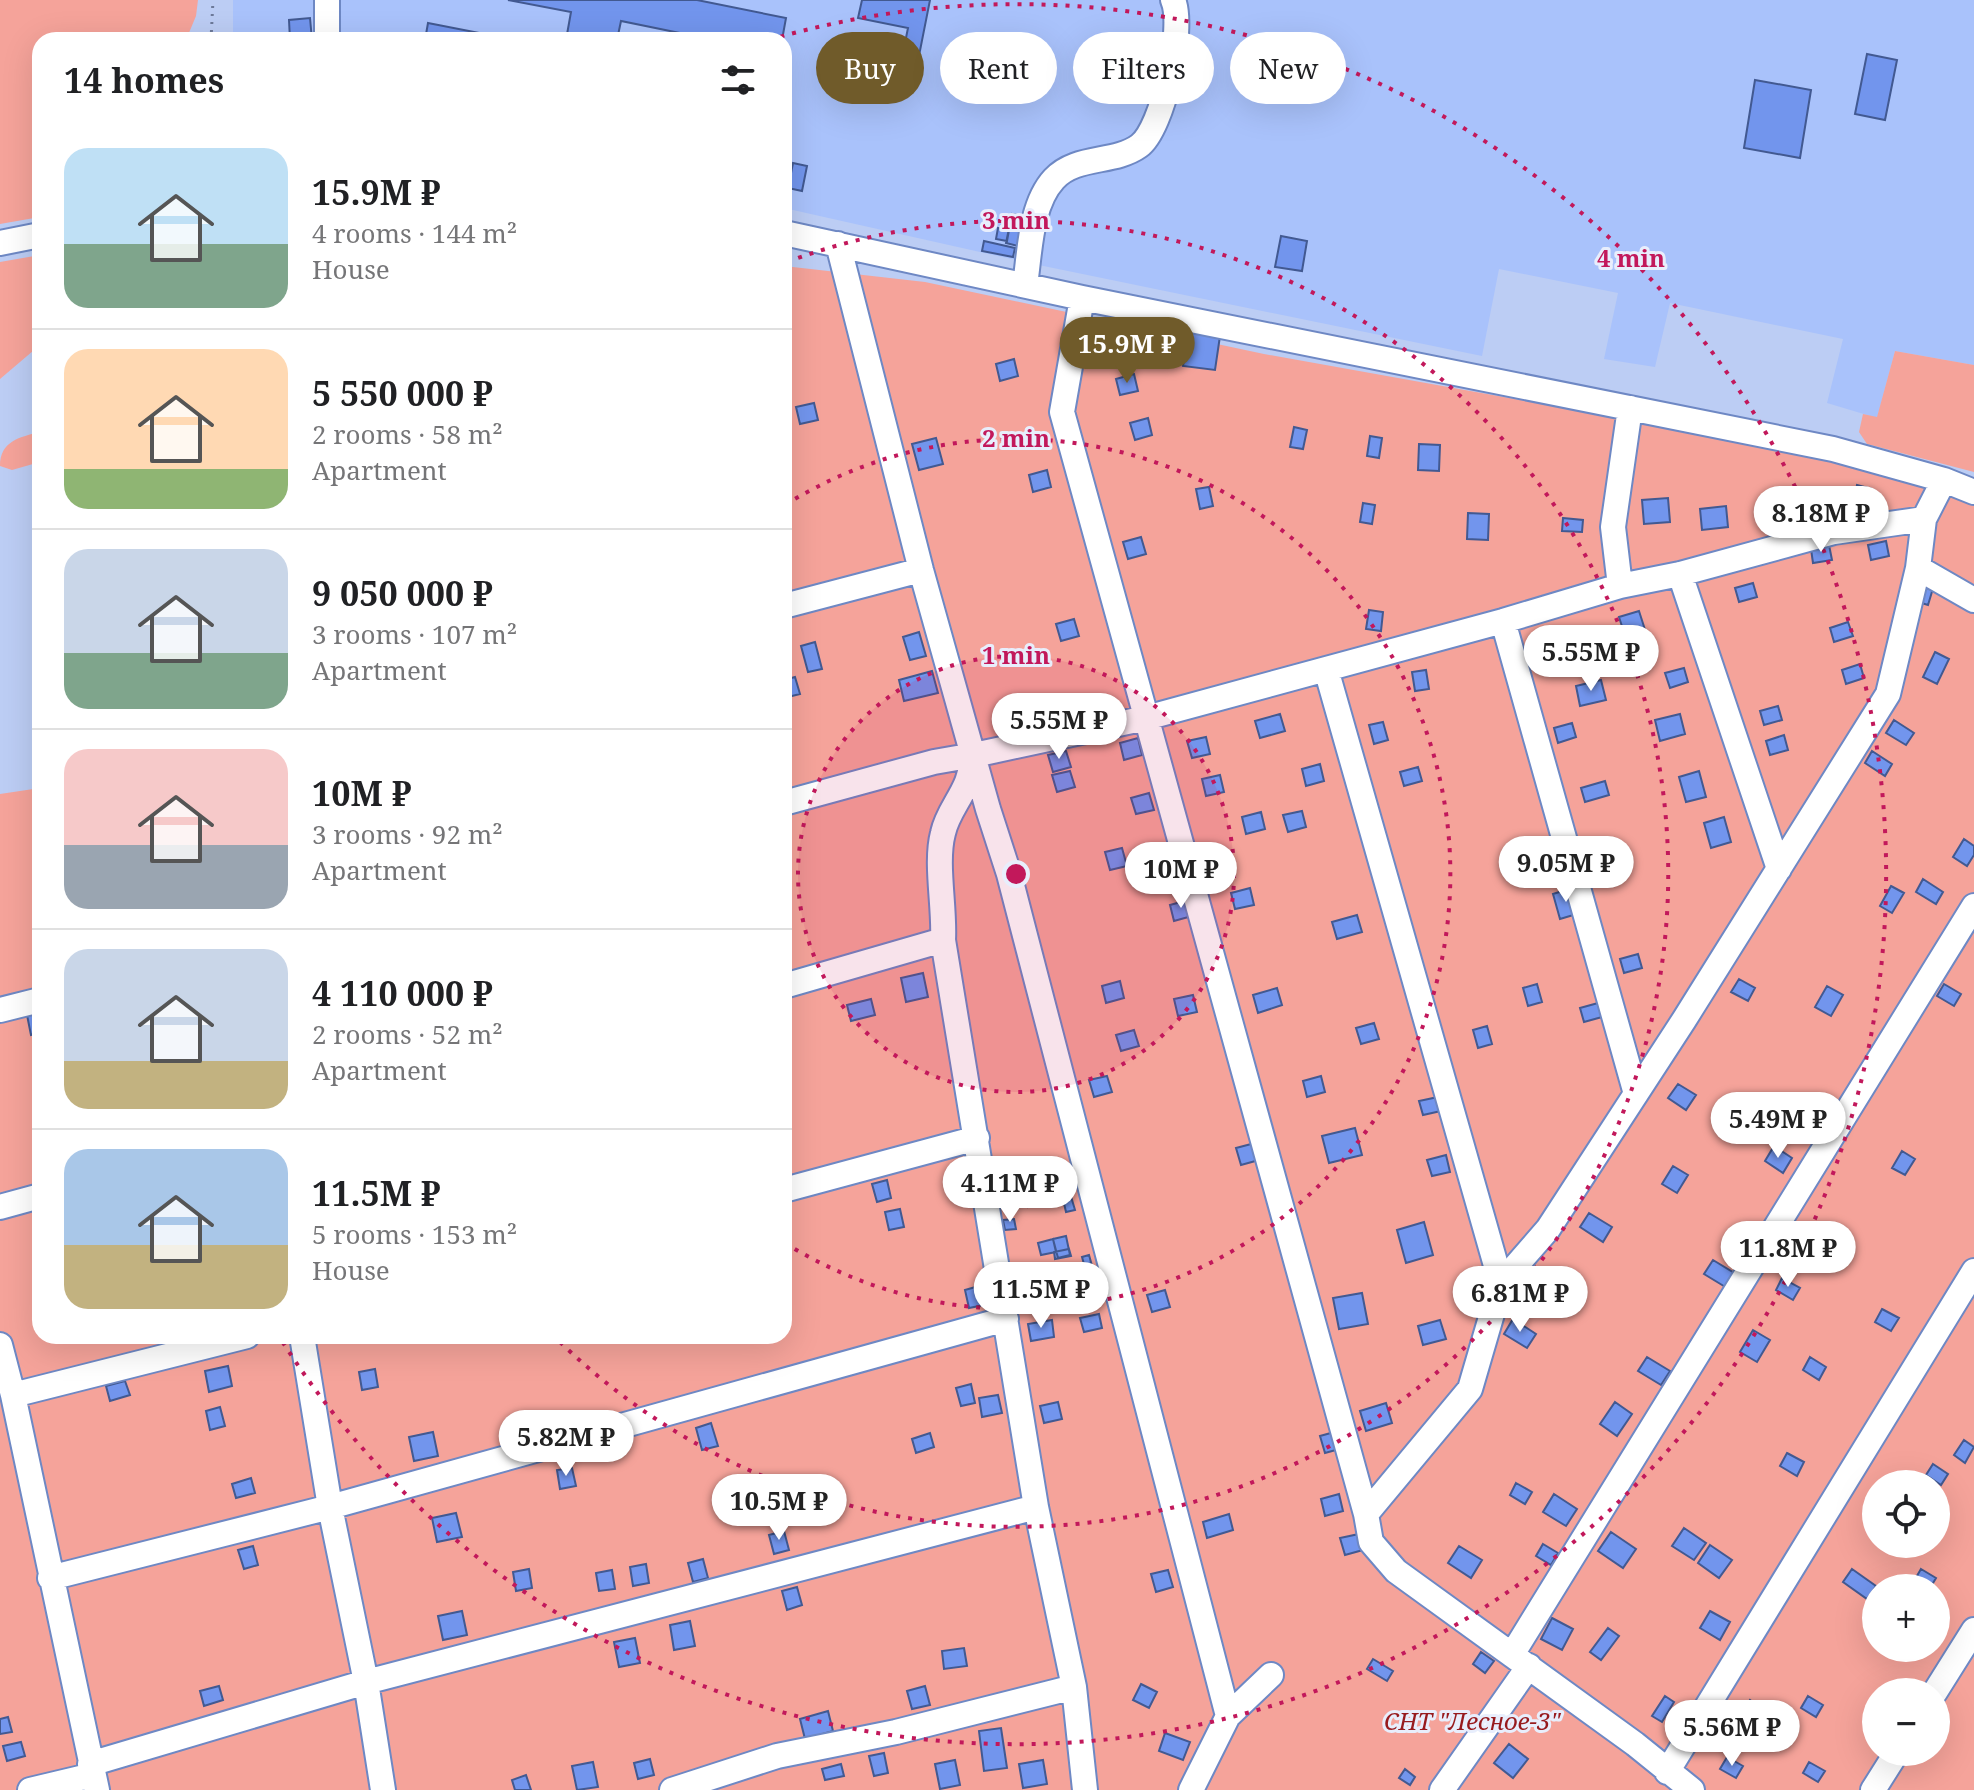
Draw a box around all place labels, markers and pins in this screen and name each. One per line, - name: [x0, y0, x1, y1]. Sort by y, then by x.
- pin: 15.9M ₽: [1053, 317, 1201, 385]
- pin: 8.18M ₽: [1747, 486, 1895, 554]
- pin: 5.55M ₽: [1517, 625, 1665, 693]
- pin: 5.55M ₽: [985, 693, 1133, 761]
- pin: 9.05M ₽: [1492, 836, 1640, 904]
- pin: 10M ₽: [1125, 842, 1237, 910]
- centre of rings: [1002, 860, 1030, 888]
- pin: 5.49M ₽: [1704, 1092, 1852, 1160]
- pin: 4.11M ₽: [936, 1156, 1084, 1224]
- pin: 11.8M ₽: [1714, 1221, 1862, 1289]
- pin: 11.5M ₽: [967, 1262, 1115, 1330]
- pin: 6.81M ₽: [1446, 1266, 1594, 1334]
- pin: 5.82M ₽: [492, 1410, 640, 1478]
- pin: 10.5M ₽: [705, 1474, 853, 1542]
- pin: 5.56M ₽: [1658, 1700, 1806, 1768]

